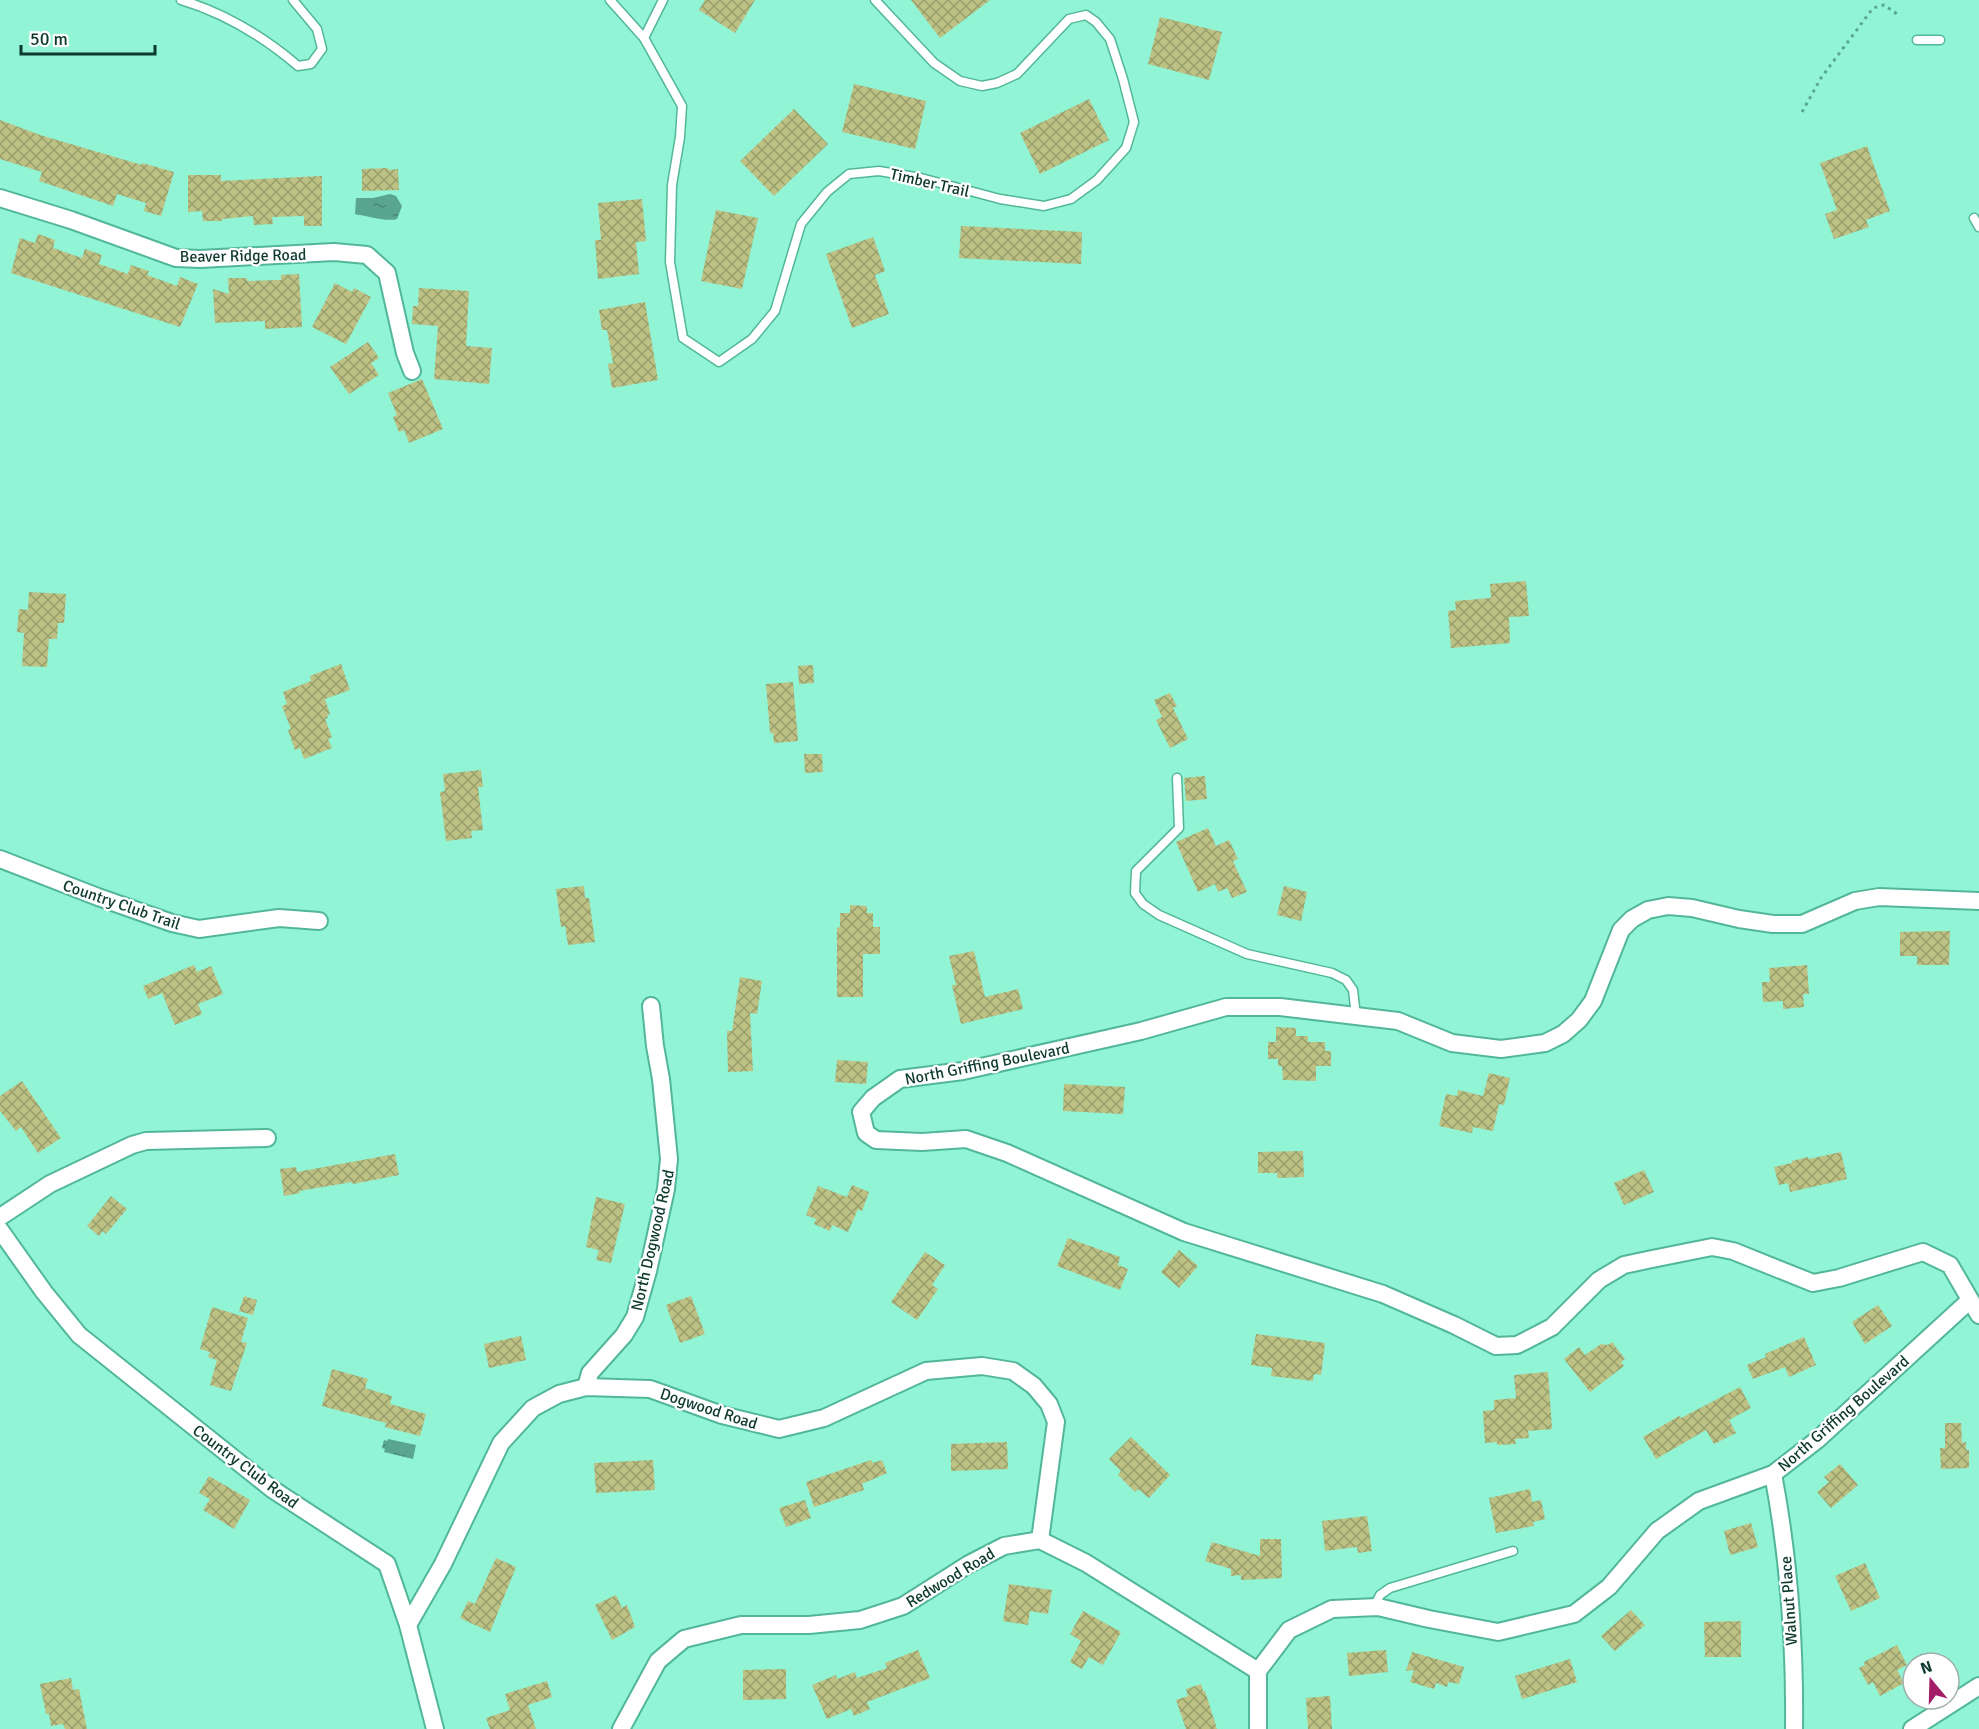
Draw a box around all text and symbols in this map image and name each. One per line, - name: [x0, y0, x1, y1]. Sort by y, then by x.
- scale bar: [21, 18, 154, 56]
- text: 50 m: [30, 28, 68, 50]
- street label: Timber Trail: [888, 164, 972, 202]
- street label: Beaver Ridge Road: [180, 245, 307, 267]
- street label: Country Club Trail: [60, 875, 183, 935]
- street label: North Griffing Boulevard: [903, 1038, 1071, 1090]
- street label: North Dogwood Road: [627, 1168, 679, 1313]
- street label: North Griffing Boulevard: [1774, 1351, 1913, 1476]
- street label: Dogwood Road: [657, 1384, 760, 1434]
- street label: Country Club Road: [189, 1420, 302, 1513]
- street label: Redwood Road: [902, 1544, 999, 1612]
- street label: Walnut Place: [1776, 1555, 1802, 1646]
- north arrow: [1901, 1651, 1961, 1711]
- text: N: [1918, 1656, 1935, 1679]

